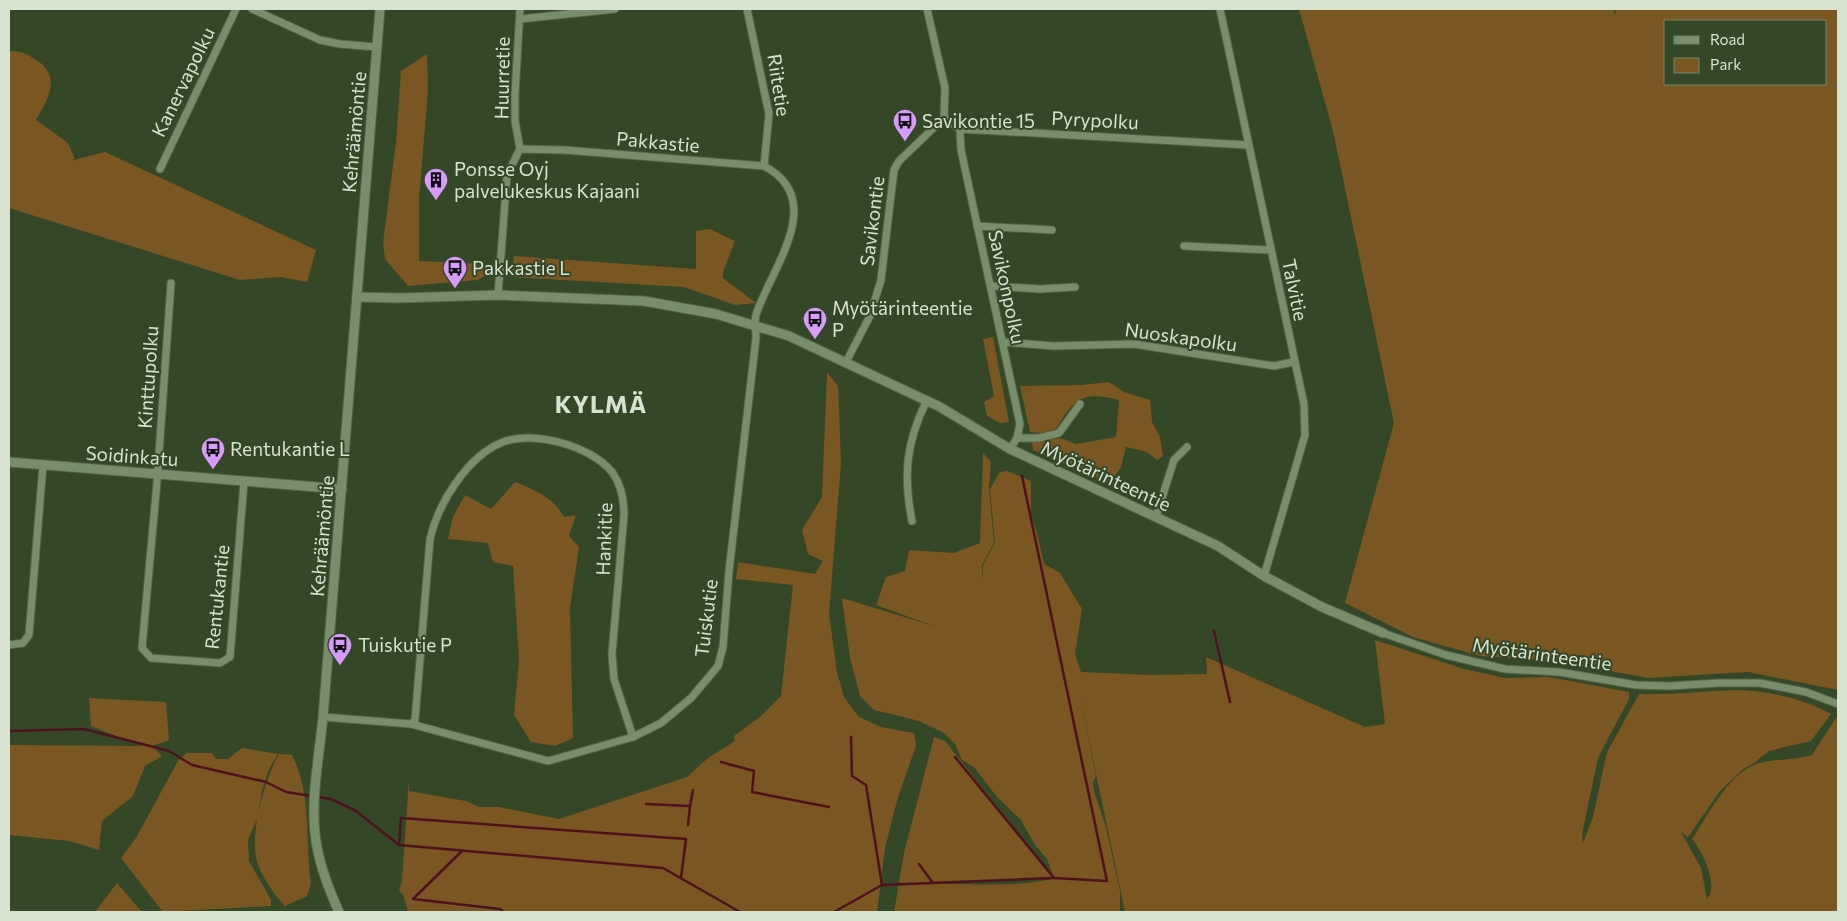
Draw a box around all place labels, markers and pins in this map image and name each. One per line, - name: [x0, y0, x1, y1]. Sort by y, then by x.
- bus stop icon: Savikontie 15: [892, 108, 918, 142]
- place label: Savikontie 15: [922, 109, 1035, 132]
- place label: Ponsse Oyj palvelukeskus Kajaani: [454, 157, 640, 202]
- building icon: Ponsse Oyj palvelukeskus Kajaani: [423, 167, 449, 201]
- bus stop icon: Pakkastie L: [442, 255, 468, 289]
- place label: Pakkastie L: [472, 256, 570, 279]
- place label: Myötärinteentie P: [832, 296, 973, 341]
- bus stop icon: Myötärinteentie P: [802, 306, 828, 340]
- bus stop icon: Rentukantie L: [200, 436, 226, 470]
- place label: Rentukantie L: [230, 437, 350, 460]
- bus stop icon: Tuiskutie P: [327, 632, 353, 666]
- place label: Tuiskutie P: [358, 633, 452, 656]

